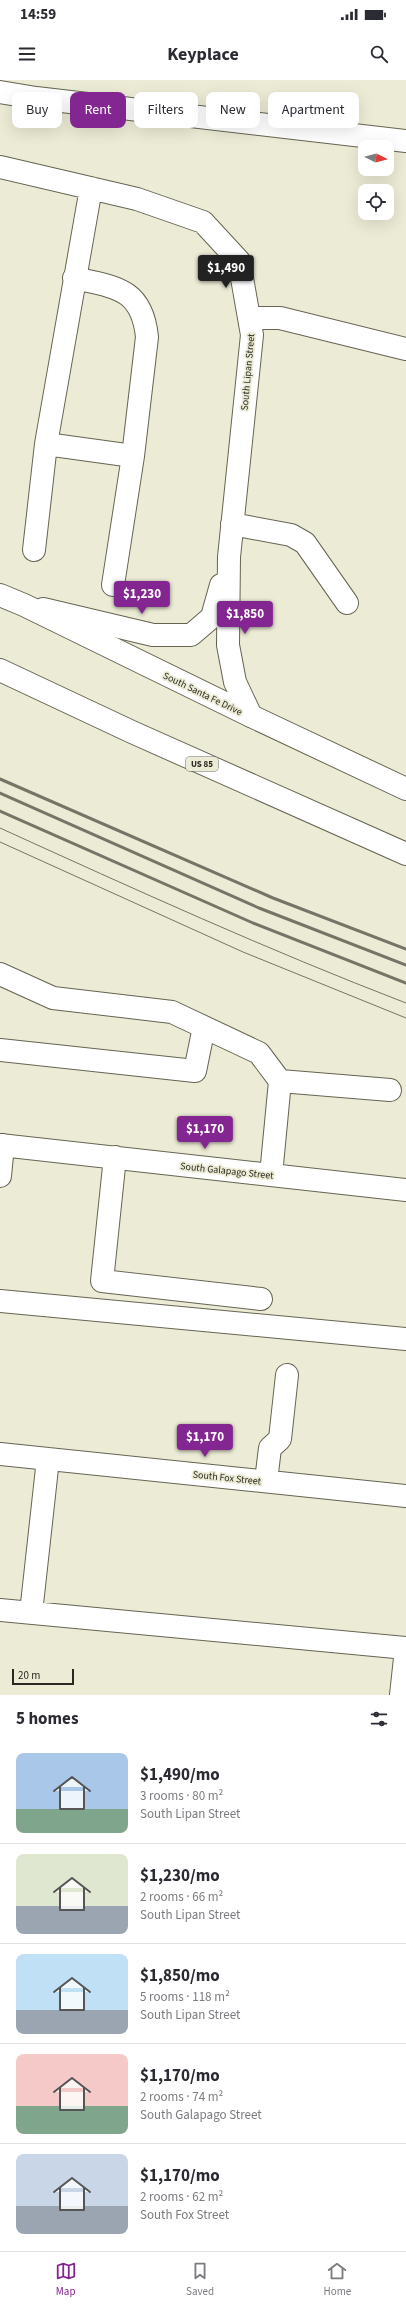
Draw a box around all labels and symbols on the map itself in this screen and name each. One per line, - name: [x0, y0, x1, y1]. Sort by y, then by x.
- north arrow: [358, 140, 394, 176]
- pin: $1,490: [193, 255, 259, 289]
- street label: South Lipan Street: [238, 332, 258, 411]
- pin: $1,230: [109, 581, 175, 615]
- pin: $1,850: [212, 601, 278, 635]
- street label: South Santa Fe Drive: [161, 669, 245, 719]
- road number: US 85: [186, 757, 218, 771]
- pin: $1,170: [172, 1116, 238, 1150]
- street label: South Galapago Street: [180, 1159, 275, 1183]
- pin: $1,170: [172, 1424, 238, 1458]
- street label: South Fox Street: [192, 1467, 262, 1489]
- scale bar: [12, 1667, 74, 1686]

